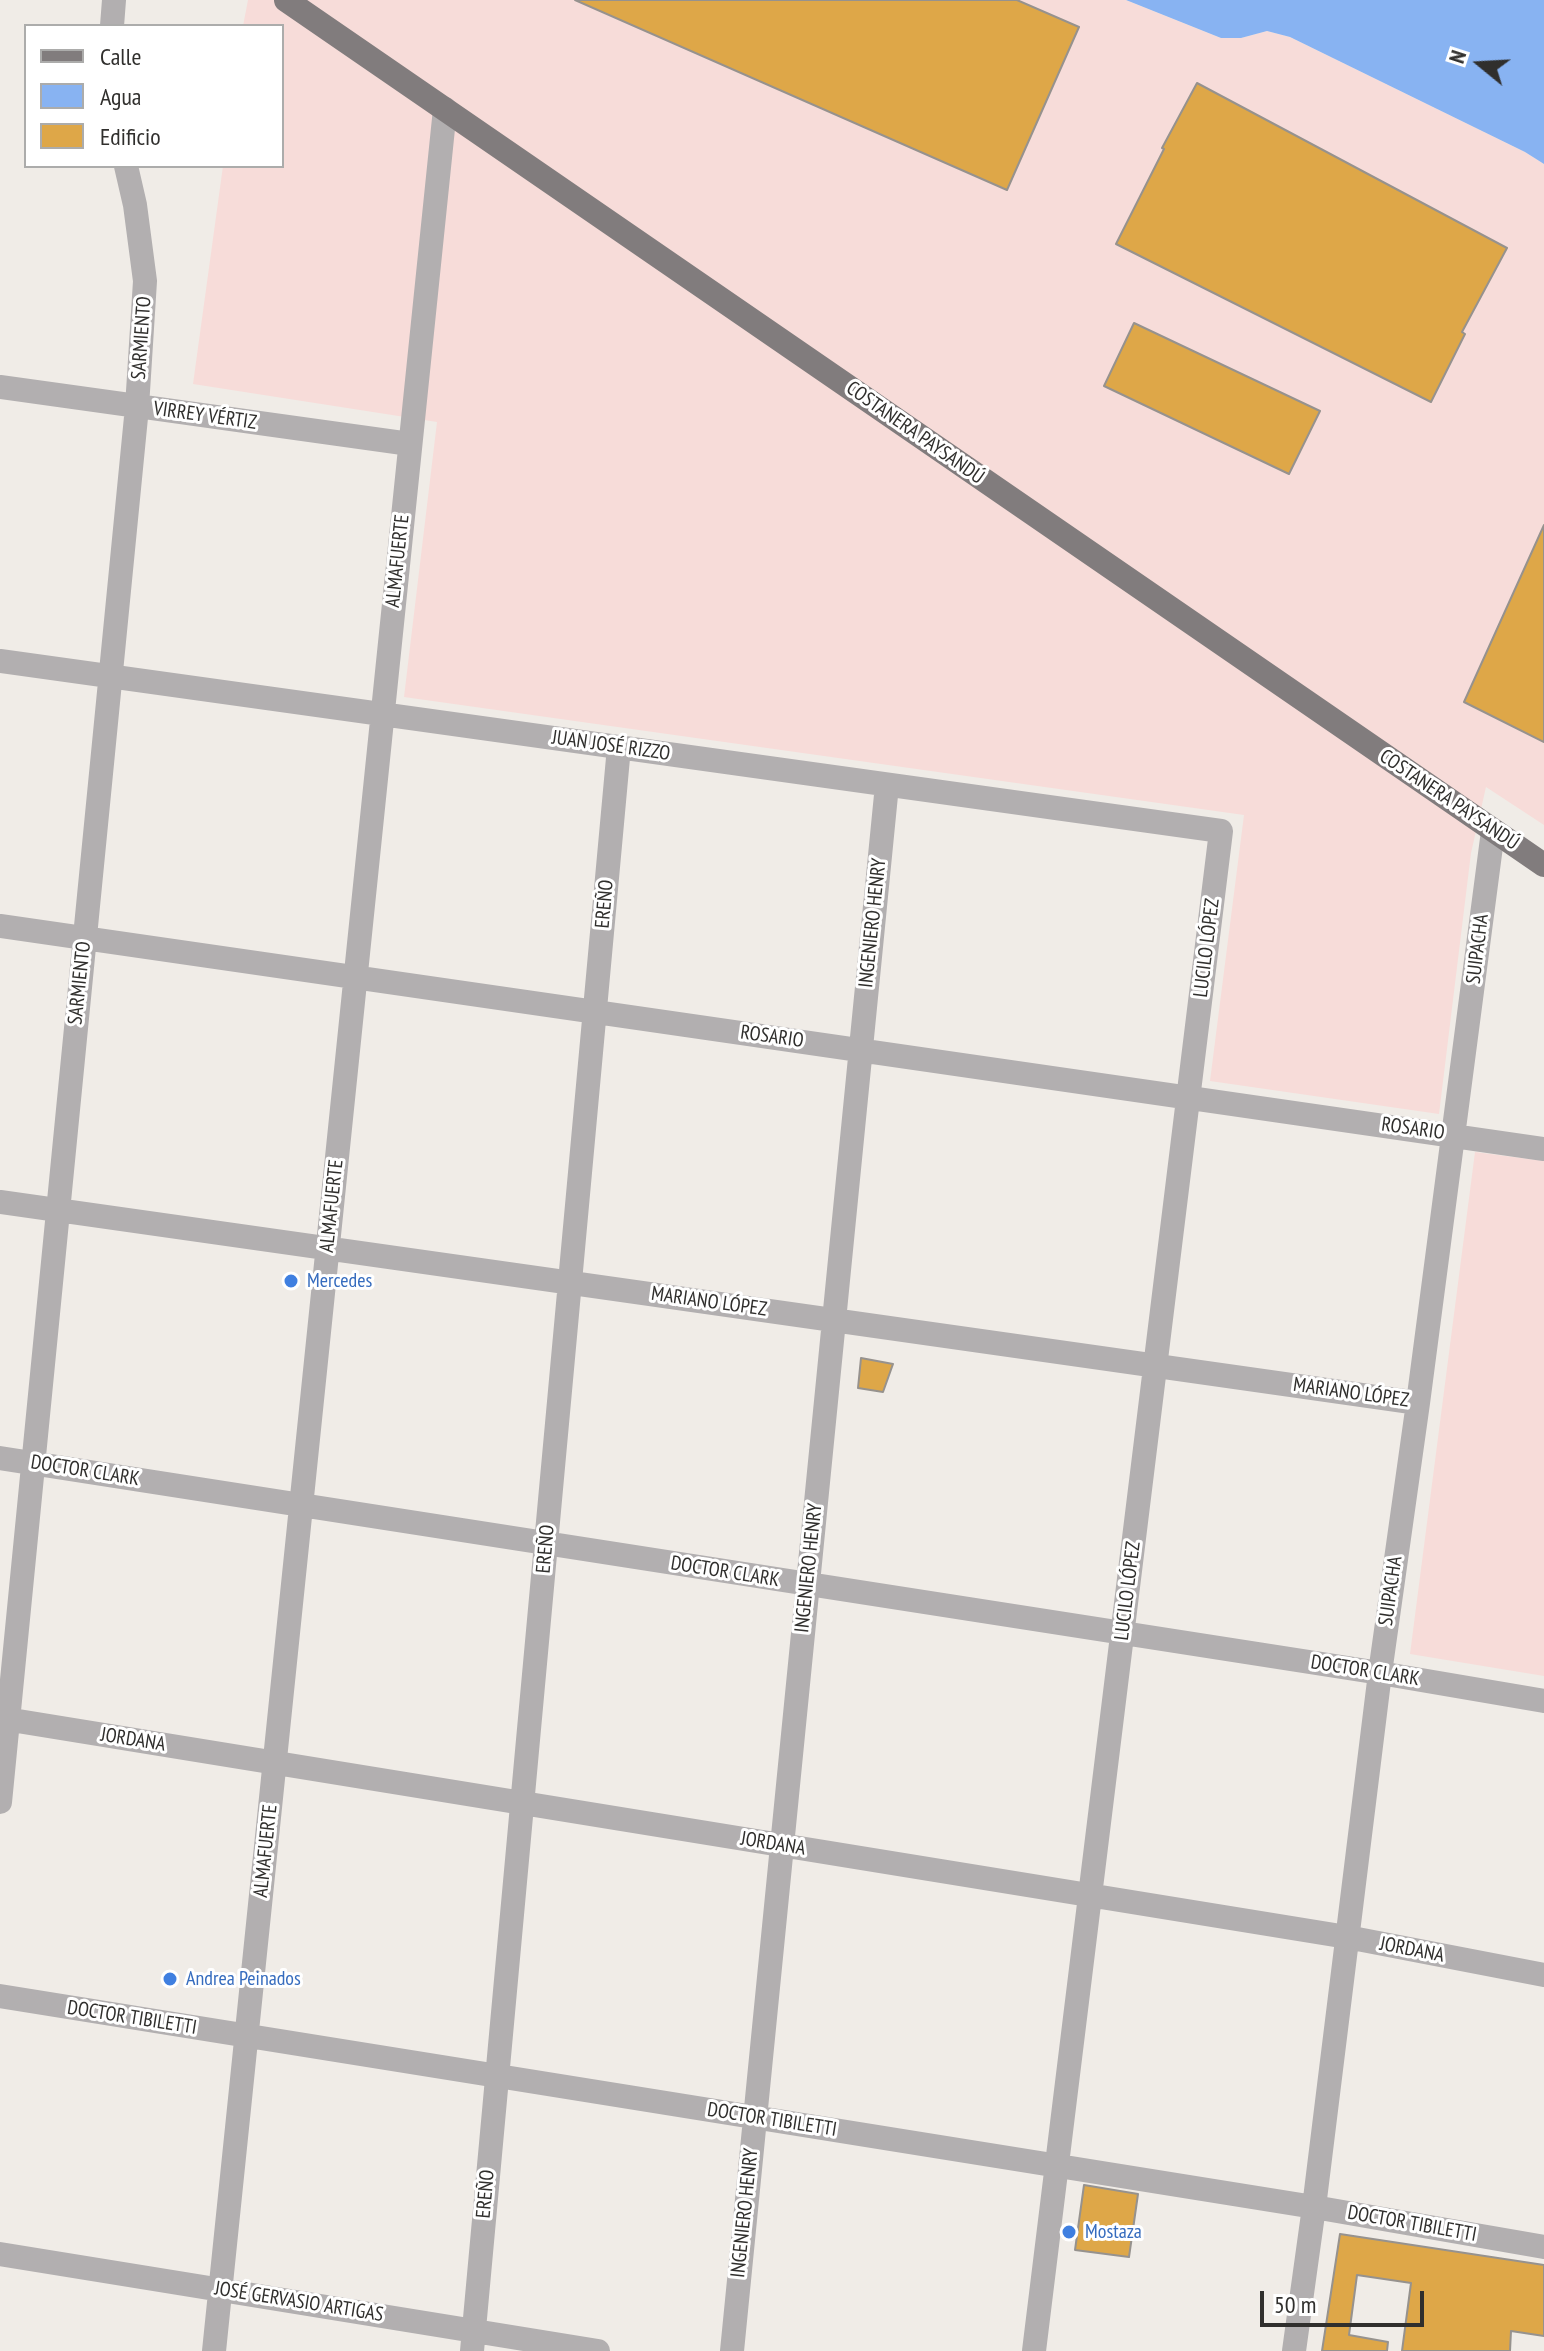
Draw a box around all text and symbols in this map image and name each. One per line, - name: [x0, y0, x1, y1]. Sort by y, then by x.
- legend: [24, 24, 284, 168]
- north arrow: [1440, 24, 1520, 104]
- text: Calle: [100, 41, 141, 72]
- text: N: [1442, 47, 1472, 67]
- text: Agua: [100, 81, 141, 112]
- text: Edificio: [100, 121, 161, 152]
- street label: SARMIENTO: [127, 295, 157, 381]
- street label: COSTANERA PAYSANDÚ: [841, 376, 989, 490]
- street label: VIRREY VÉRTIZ: [152, 397, 258, 435]
- street label: ALMAFUERTE: [381, 513, 415, 609]
- street label: JUAN JOSÉ RIZZO: [550, 726, 672, 766]
- street label: COSTANERA PAYSANDÚ: [1375, 745, 1523, 855]
- street label: INGENIERO HENRY: [854, 857, 892, 989]
- street label: EREÑO: [591, 879, 619, 929]
- street label: LUCILO LÓPEZ: [1189, 897, 1225, 999]
- street label: SUIPACHA: [1462, 913, 1494, 985]
- street label: SARMIENTO: [64, 940, 96, 1026]
- street label: ROSARIO: [739, 1021, 805, 1053]
- street label: ROSARIO: [1380, 1113, 1446, 1145]
- street label: ALMAFUERTE: [315, 1158, 349, 1254]
- place label: Mercedes: [307, 1269, 372, 1293]
- marker: Mercedes: [282, 1272, 300, 1290]
- street label: MARIANO LÓPEZ: [650, 1282, 768, 1322]
- street label: MARIANO LÓPEZ: [1292, 1373, 1410, 1413]
- street label: DOCTOR CLARK: [29, 1451, 141, 1491]
- street label: INGENIERO HENRY: [790, 1502, 828, 1634]
- street label: EREÑO: [532, 1524, 560, 1574]
- street label: LUCILO LÓPEZ: [1110, 1540, 1146, 1642]
- street label: DOCTOR CLARK: [669, 1552, 781, 1592]
- street label: SUIPACHA: [1374, 1555, 1408, 1627]
- street label: DOCTOR CLARK: [1309, 1651, 1421, 1691]
- street label: JORDANA: [99, 1723, 167, 1757]
- street label: ALMAFUERTE: [249, 1803, 283, 1899]
- street label: JORDANA: [739, 1827, 807, 1861]
- street label: JORDANA: [1378, 1932, 1446, 1968]
- place label: Andrea Peinados: [186, 1967, 301, 1991]
- marker: Andrea Peinados: [161, 1970, 179, 1988]
- street label: DOCTOR TIBILETTI: [66, 1996, 198, 2040]
- street label: DOCTOR TIBILETTI: [706, 2098, 838, 2142]
- street label: INGENIERO HENRY: [726, 2147, 764, 2279]
- street label: EREÑO: [472, 2169, 500, 2219]
- street label: DOCTOR TIBILETTI: [1346, 2201, 1478, 2247]
- place label: Mostaza: [1085, 2220, 1142, 2244]
- marker: Mostaza: [1060, 2223, 1078, 2241]
- scale bar: [1264, 2275, 1428, 2325]
- street label: JOSÉ GERVASIO ARTIGAS: [213, 2277, 385, 2327]
- text: 50 m: [1274, 2289, 1316, 2320]

